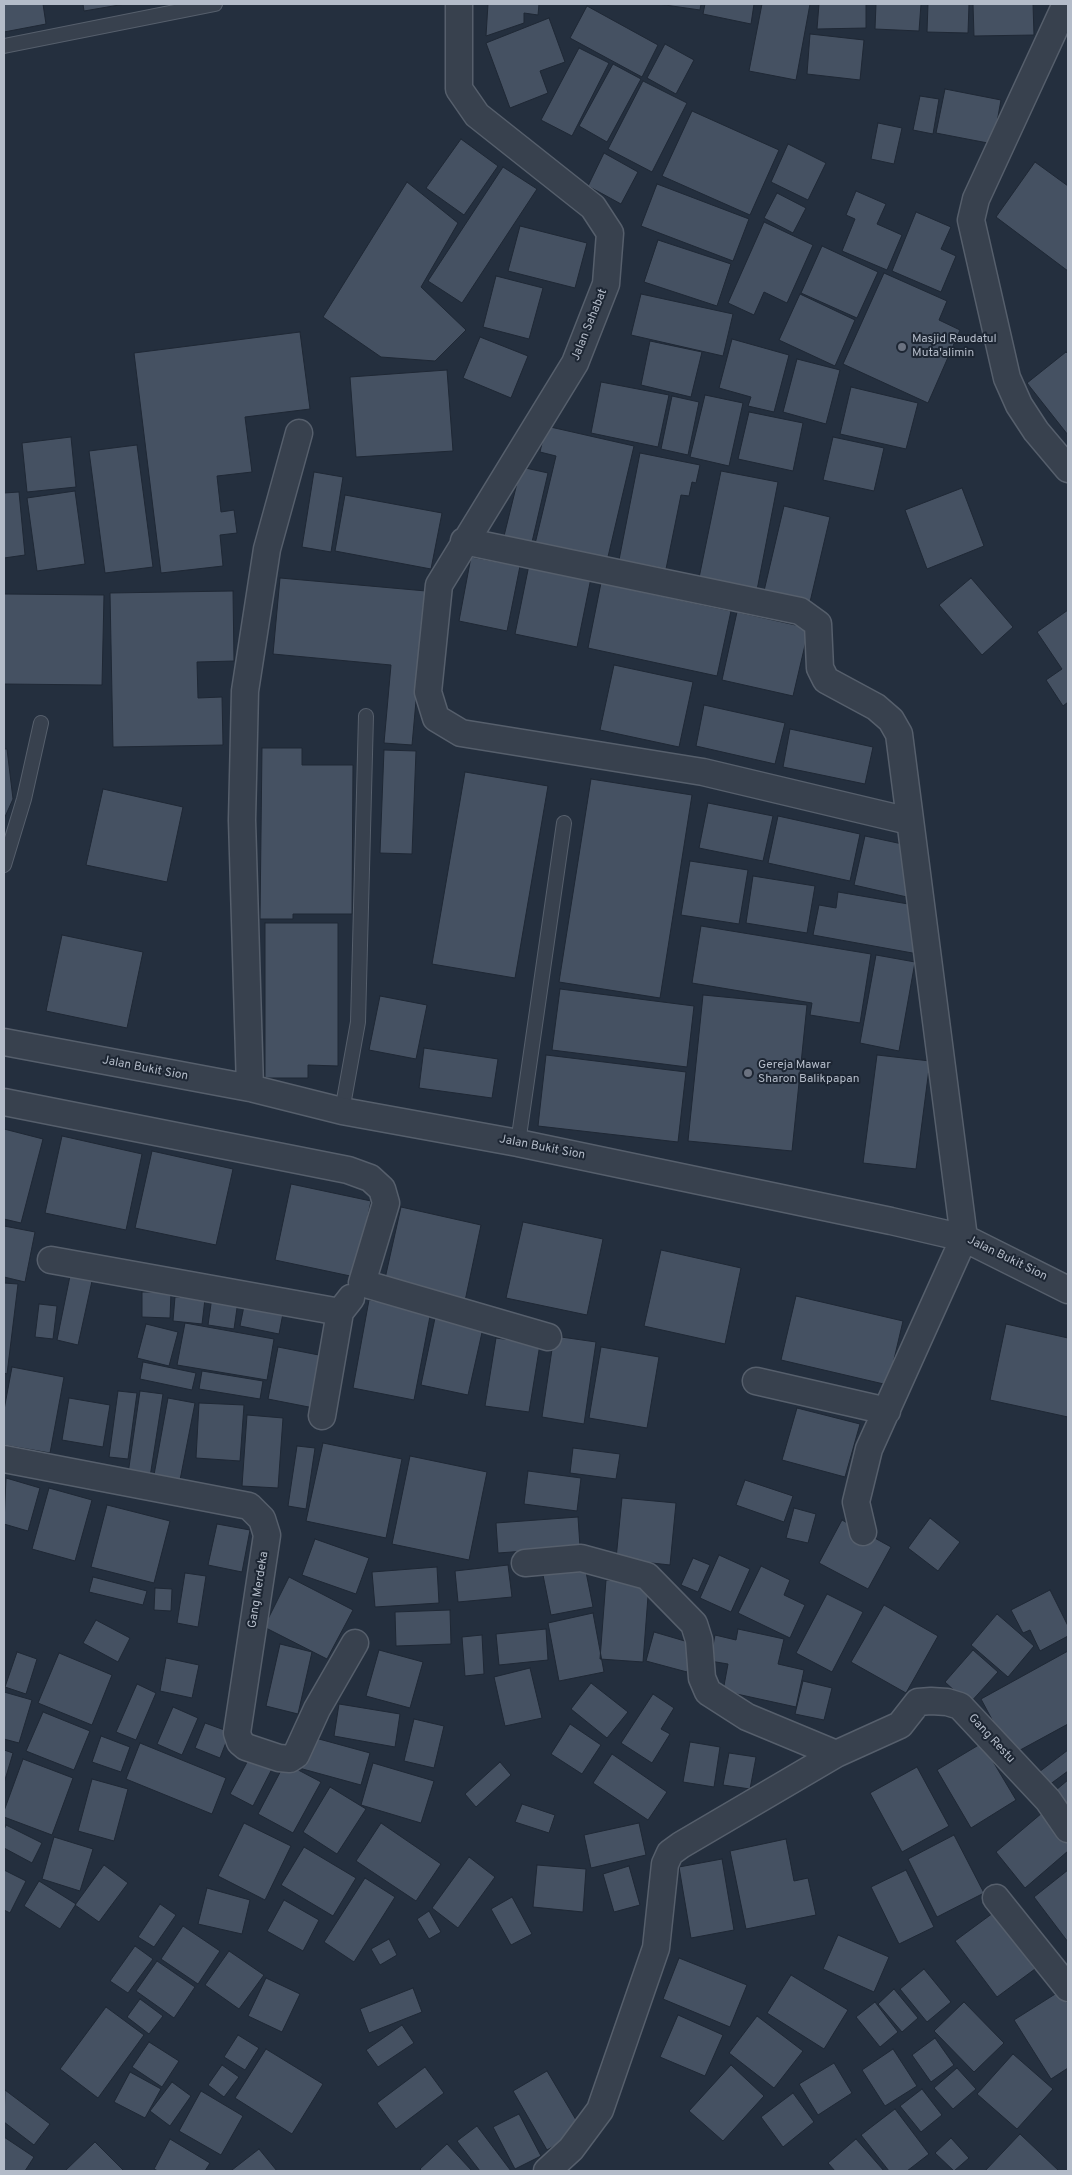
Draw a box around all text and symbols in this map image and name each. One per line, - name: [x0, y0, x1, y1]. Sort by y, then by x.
- street label: Jalan Sahabat: [569, 287, 611, 363]
- place label: Masjid Raudatul Muta'alimin: [912, 333, 997, 361]
- marker: Masjid Raudatul Muta'alimin: [896, 341, 908, 353]
- street label: Jalan Bukit Sion: [101, 1054, 189, 1084]
- place label: Gereja Mawar Sharon Balikpapan: [758, 1059, 860, 1087]
- marker: Gereja Mawar Sharon Balikpapan: [742, 1067, 754, 1079]
- street label: Jalan Bukit Sion: [498, 1133, 586, 1163]
- street label: Jalan Bukit Sion: [965, 1233, 1049, 1285]
- street label: Gang Merdeka: [246, 1551, 272, 1629]
- street label: Gang Restu: [965, 1712, 1017, 1766]

